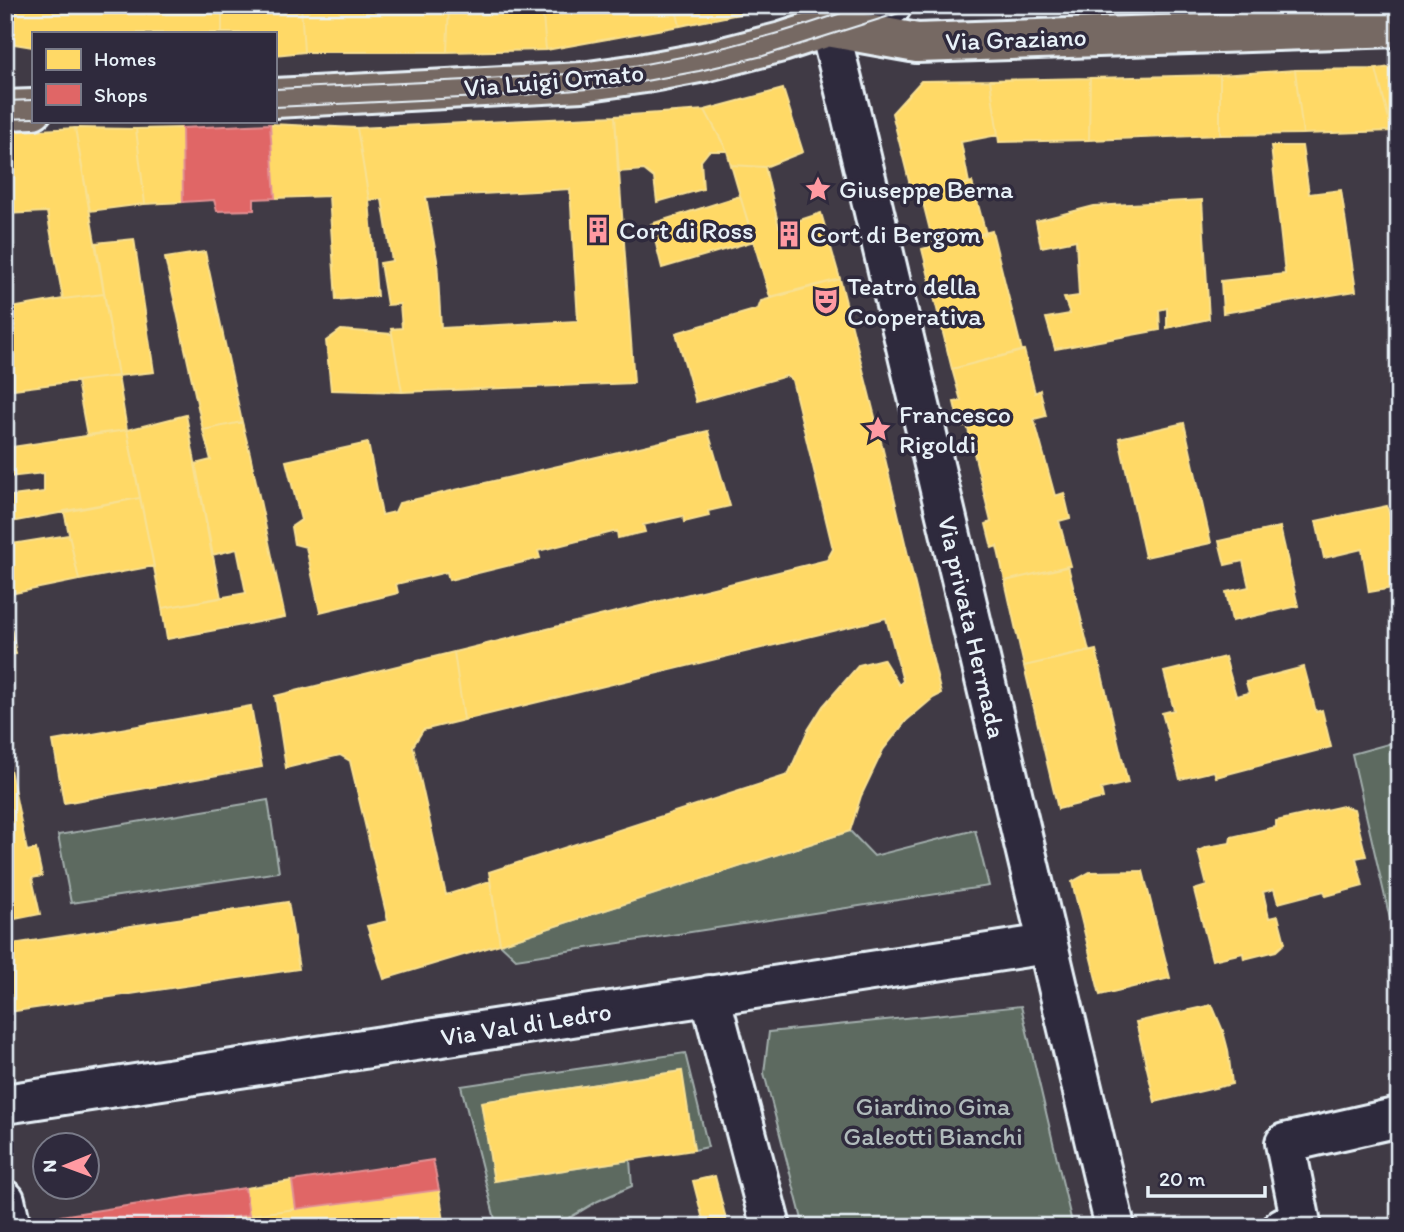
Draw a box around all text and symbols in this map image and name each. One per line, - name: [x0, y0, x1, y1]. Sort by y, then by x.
- street label: Via Graziano: [945, 21, 1087, 57]
- legend: [32, 32, 276, 122]
- text: Homes: [94, 46, 156, 71]
- street label: Via Luigi Ornato: [463, 56, 645, 104]
- text: Shops: [94, 82, 148, 107]
- place label: Giuseppe Berna: [839, 173, 1014, 205]
- place icon: Giuseppe Berna: [803, 174, 833, 204]
- place label: Cort di Ross: [619, 214, 754, 246]
- building icon: Cort di Ross: [583, 215, 613, 245]
- place label: Cort di Bergom: [810, 218, 981, 250]
- building icon: Cort di Bergom: [774, 219, 804, 249]
- place label: Teatro della Cooperativa: [847, 270, 982, 332]
- theatre icon: Teatro della Cooperativa: [811, 286, 841, 316]
- place label: Francesco Rigoldi: [899, 398, 1011, 460]
- place icon: Francesco Rigoldi: [863, 414, 893, 444]
- street label: Via privata Hermada: [931, 513, 1013, 742]
- street label: Via Val di Ledro: [438, 995, 614, 1053]
- park label: Giardino Gina Galeotti Bianchi: [843, 1090, 1023, 1152]
- north arrow: [32, 1130, 102, 1200]
- scale bar: [1148, 1155, 1266, 1199]
- text: N: [38, 1160, 61, 1173]
- text: 20 m: [1159, 1166, 1206, 1191]

